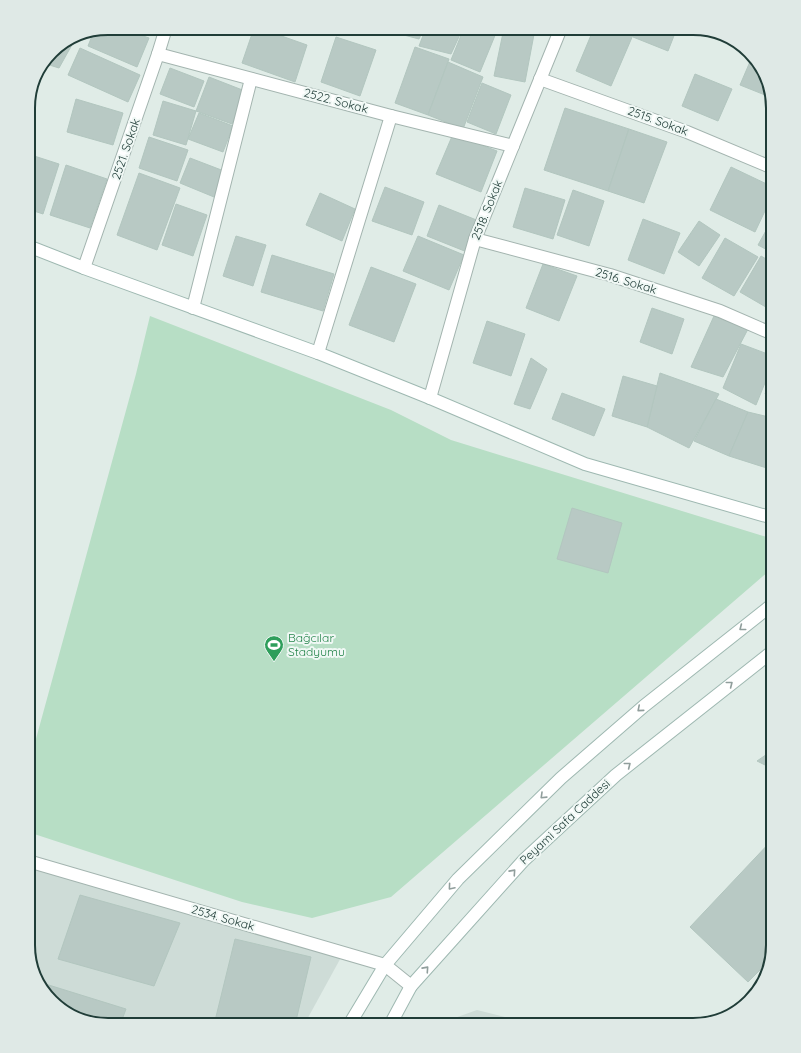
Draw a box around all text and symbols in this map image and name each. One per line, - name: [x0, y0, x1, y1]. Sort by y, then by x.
- street label: 2522. Sokak: [302, 85, 370, 116]
- street label: 2515. Sokak: [626, 103, 691, 138]
- street label: 2521. Sokak: [108, 116, 143, 181]
- street label: 2518. Sokak: [468, 178, 505, 242]
- street label: 2516. Sokak: [594, 264, 659, 297]
- one-way arrow: [740, 624, 747, 631]
- place label: Bağcılar Stadyumu: [288, 630, 345, 659]
- sports icon: Bağcılar Stadyumu: [263, 634, 285, 662]
- one-way arrow: [726, 682, 733, 689]
- one-way arrow: [638, 704, 645, 711]
- one-way arrow: [624, 762, 631, 769]
- street label: Peyami Safa Caddesi: [516, 776, 613, 867]
- one-way arrow: [540, 791, 548, 799]
- one-way arrow: [508, 870, 515, 877]
- one-way arrow: [448, 882, 455, 890]
- street label: 2534. Sokak: [190, 901, 257, 934]
- one-way arrow: [421, 967, 428, 974]

